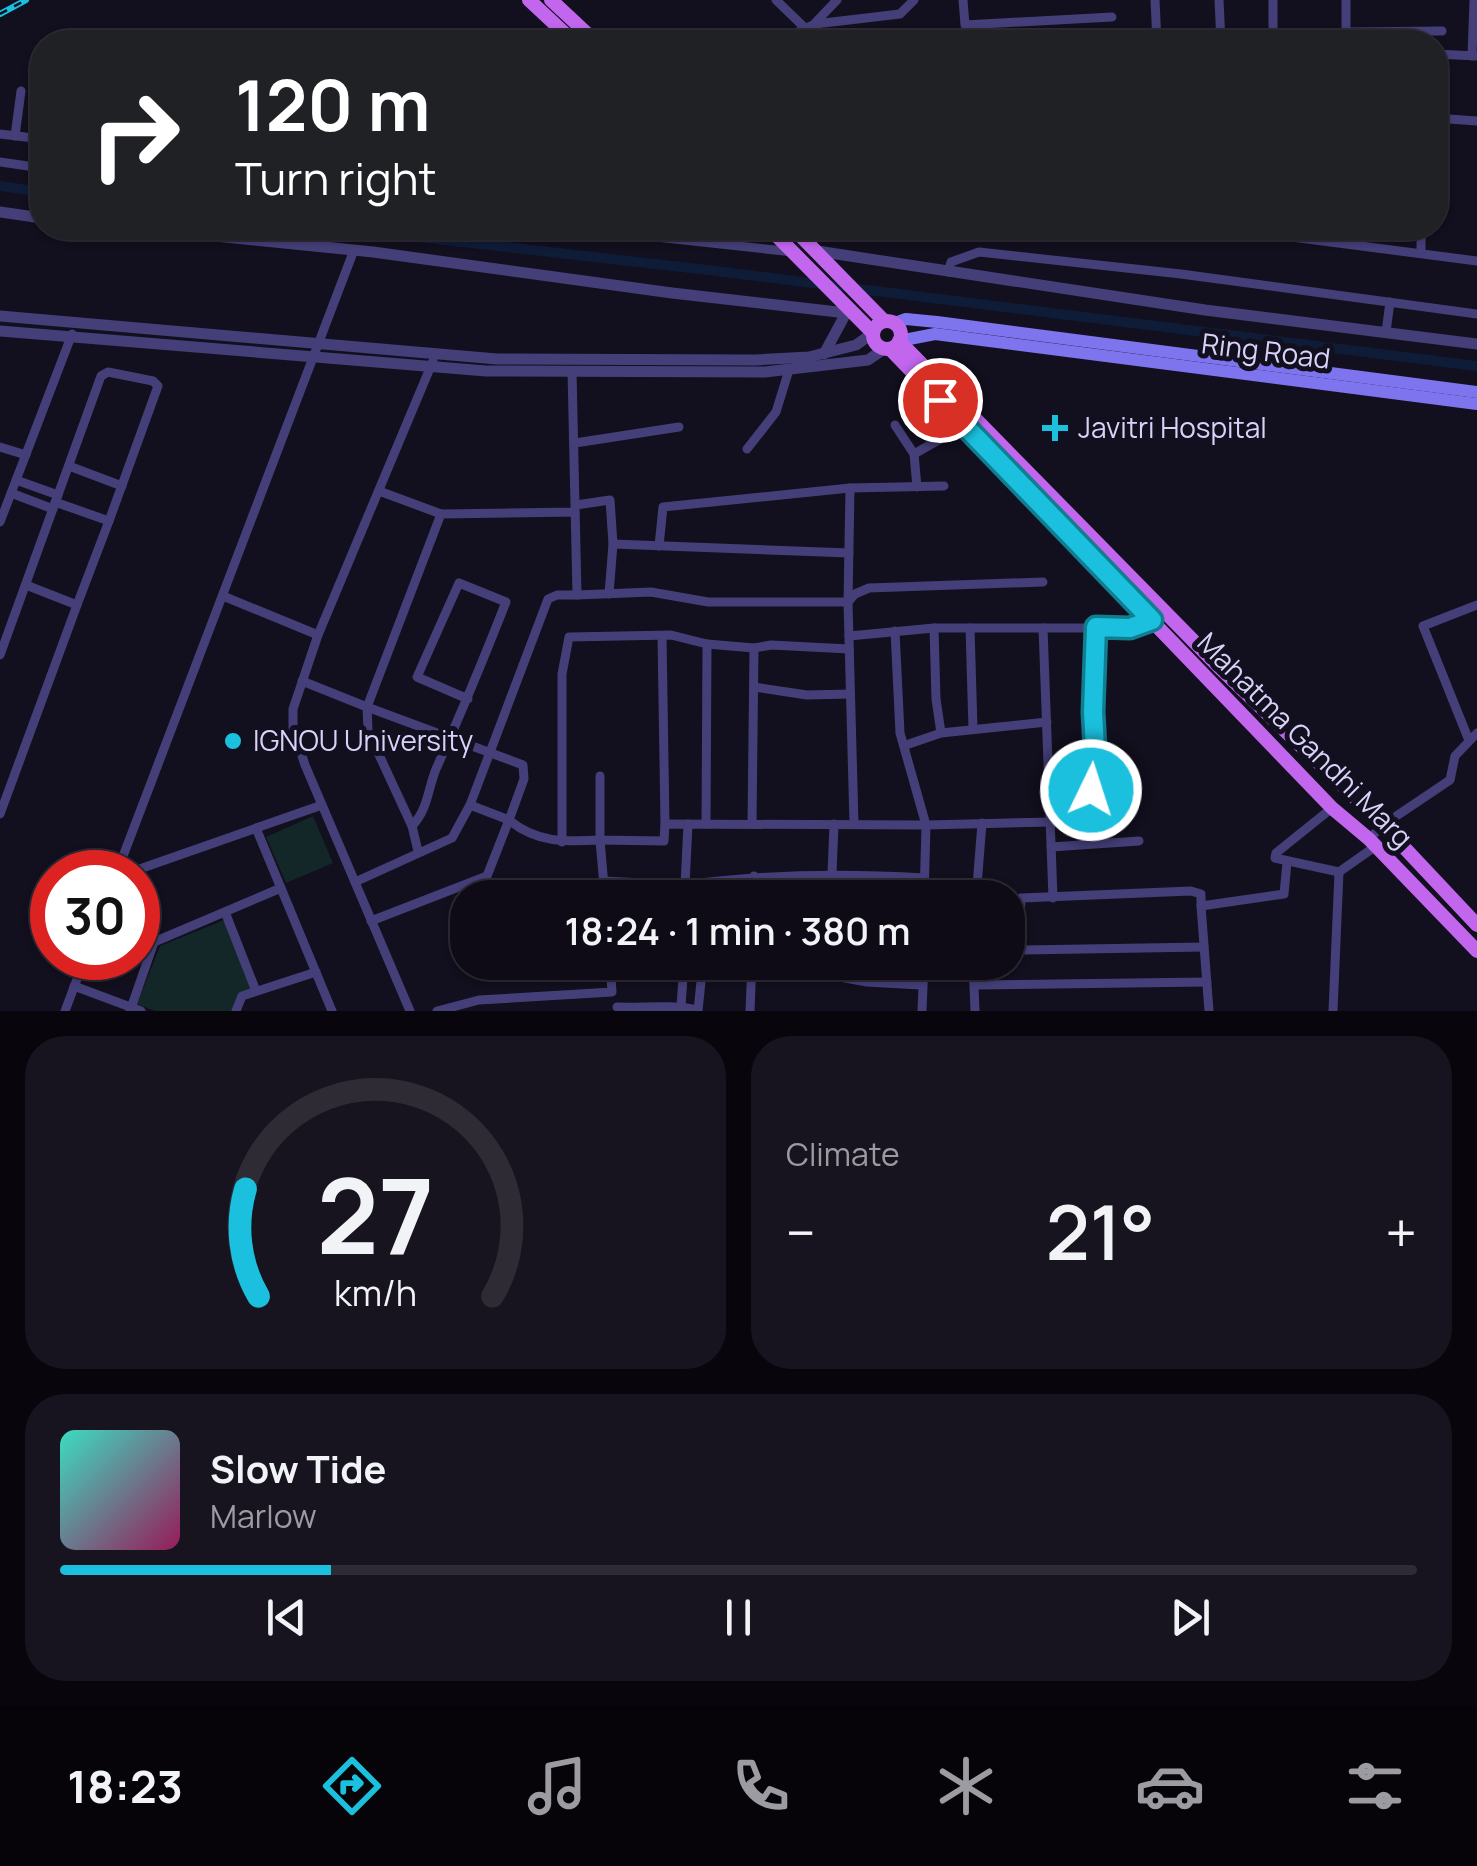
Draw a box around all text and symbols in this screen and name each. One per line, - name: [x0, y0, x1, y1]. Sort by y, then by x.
- text: 120 m: [235, 56, 430, 152]
- icon: right: [70, 70, 200, 200]
- text: Turn right: [235, 147, 436, 209]
- street label: Ring Road: [1200, 323, 1333, 377]
- pin: [898, 358, 983, 443]
- icon: arrive: [913, 373, 968, 428]
- place label: Javitri Hospital: [1078, 408, 1267, 446]
- marker: Javitri Hospital: [1042, 415, 1068, 441]
- street label: Mahatma Gandhi Marg: [1190, 623, 1422, 855]
- place label: IGNOU University: [253, 721, 473, 759]
- marker: IGNOU University: [222, 730, 244, 752]
- position arrow: [1039, 738, 1143, 842]
- speed limit sign: 30: [30, 850, 160, 980]
- text: 18:24 · 1 min · 380 m: [564, 904, 911, 956]
- text: Climate: [786, 1132, 900, 1176]
- text: 27: [317, 1143, 434, 1285]
- text: 21°: [1046, 1180, 1155, 1283]
- text: −: [786, 1194, 816, 1270]
- text: +: [1385, 1194, 1417, 1270]
- text: km/h: [334, 1268, 417, 1317]
- text: Slow Tide: [210, 1442, 387, 1494]
- text: Marlow: [210, 1494, 317, 1538]
- icon: previous: [259, 1590, 314, 1645]
- icon: pause: [711, 1590, 766, 1645]
- icon: next: [1163, 1590, 1218, 1645]
- icon: directions: [317, 1751, 387, 1821]
- icon: music: [522, 1751, 592, 1821]
- icon: phone: [726, 1751, 796, 1821]
- icon: climate: [931, 1751, 1001, 1821]
- icon: car: [1135, 1751, 1205, 1821]
- icon: filters: [1340, 1751, 1410, 1821]
- text: 18:23: [67, 1755, 183, 1817]

